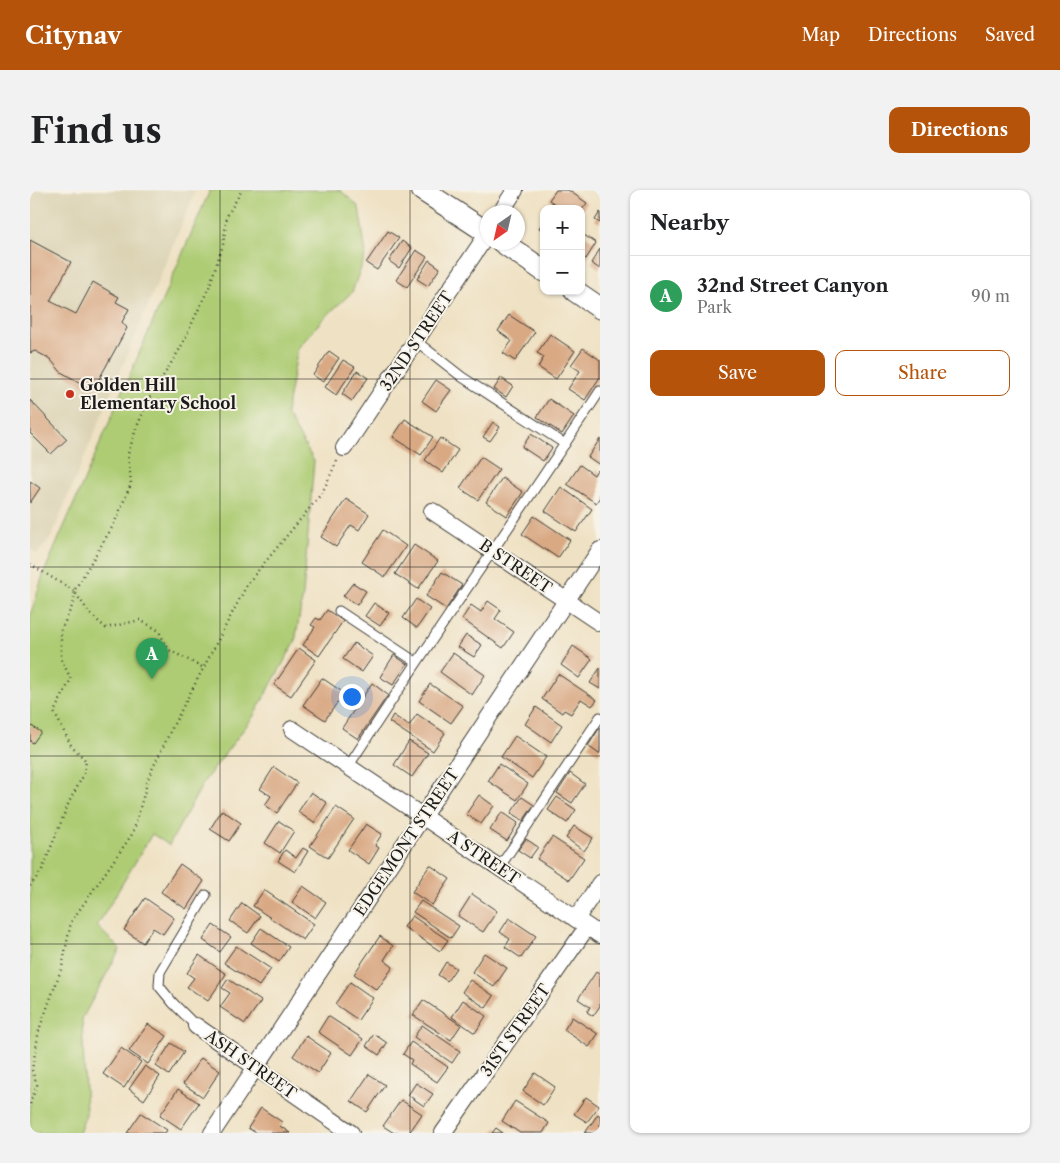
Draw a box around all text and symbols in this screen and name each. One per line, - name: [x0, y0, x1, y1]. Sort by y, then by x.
- text: Citynav: [25, 21, 122, 50]
- text: Map: [801, 24, 840, 46]
- text: Directions: [868, 24, 957, 46]
- text: Saved: [985, 24, 1035, 46]
- button: Directions: [889, 107, 1030, 153]
- text: Find us: [30, 109, 162, 152]
- north arrow: [480, 205, 525, 250]
- map controls: [540, 205, 585, 295]
- button: +: [540, 205, 585, 250]
- text: Nearby: [650, 210, 729, 235]
- button: −: [540, 250, 585, 295]
- text: 32nd Street Canyon: [697, 274, 889, 297]
- text: A: [660, 286, 672, 306]
- text: 90 m: [971, 286, 1010, 306]
- street label: 32ND STREET: [375, 287, 457, 395]
- text: Park: [697, 297, 732, 317]
- button: Save: [650, 350, 825, 396]
- button: Share: [835, 350, 1010, 396]
- place label: Golden Hill Elementary School: [80, 375, 236, 413]
- marker: Golden Hill Elementary School: [64, 388, 76, 400]
- street label: B STREET: [476, 535, 556, 597]
- pin: A: [136, 638, 168, 679]
- your location: [339, 684, 365, 710]
- street label: EDGEMONT STREET: [349, 765, 463, 919]
- street label: A STREET: [443, 825, 524, 888]
- street label: 31ST STREET: [476, 980, 554, 1080]
- street label: ASH STREET: [201, 1025, 300, 1103]

